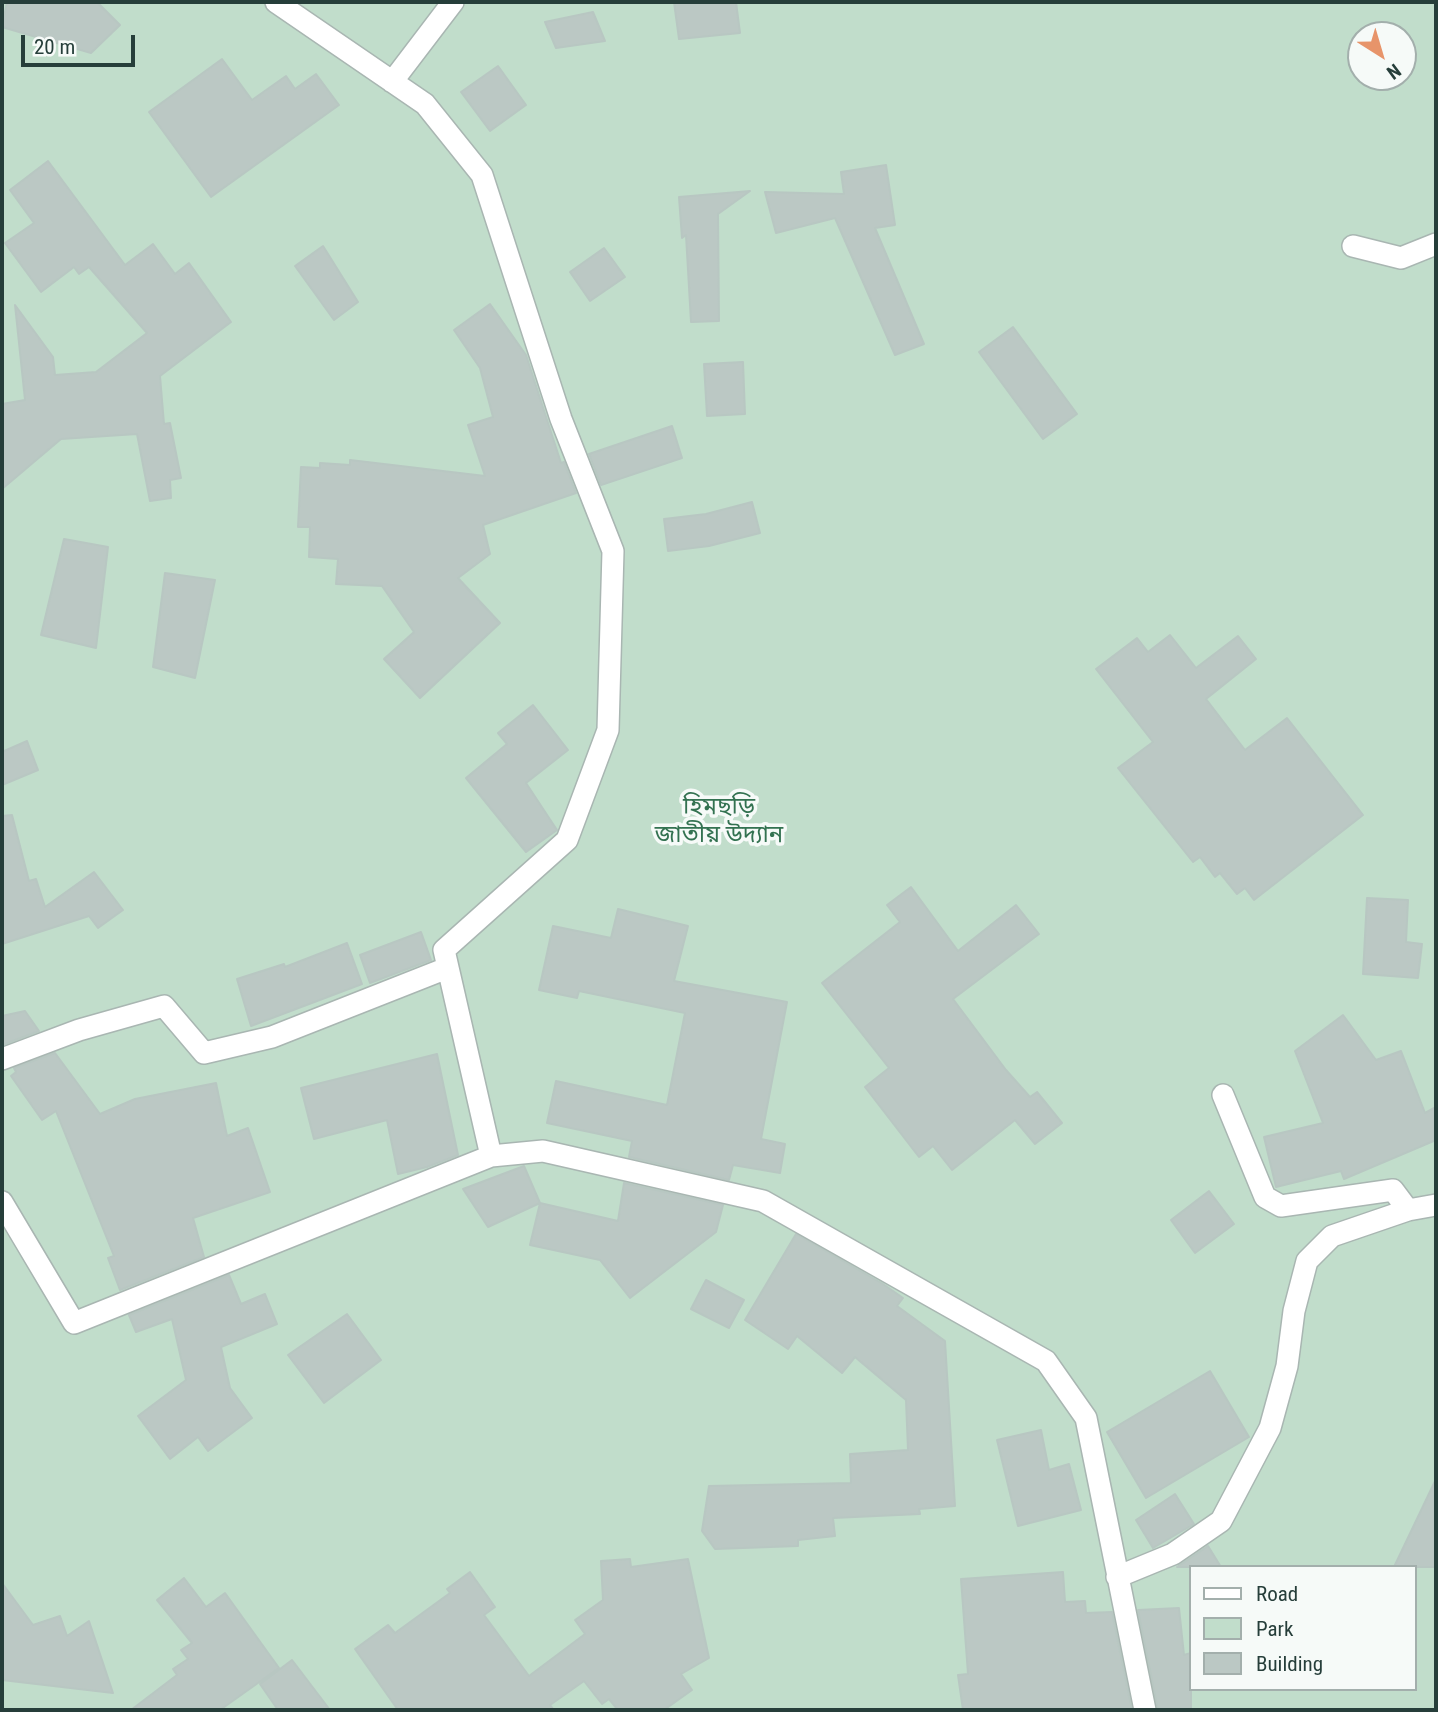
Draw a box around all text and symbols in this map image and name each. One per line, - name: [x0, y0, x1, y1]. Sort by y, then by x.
- scale bar: [24, 21, 138, 65]
- north arrow: [1347, 21, 1417, 91]
- text: 20 m: [34, 35, 75, 59]
- text: N: [1382, 59, 1405, 84]
- park label: হিমছড়ি জাতীয় উদ্যান: [655, 794, 783, 850]
- legend: [1190, 1565, 1417, 1691]
- text: Road: [1256, 1582, 1298, 1606]
- text: Park: [1256, 1617, 1293, 1641]
- text: Building: [1256, 1652, 1323, 1676]

